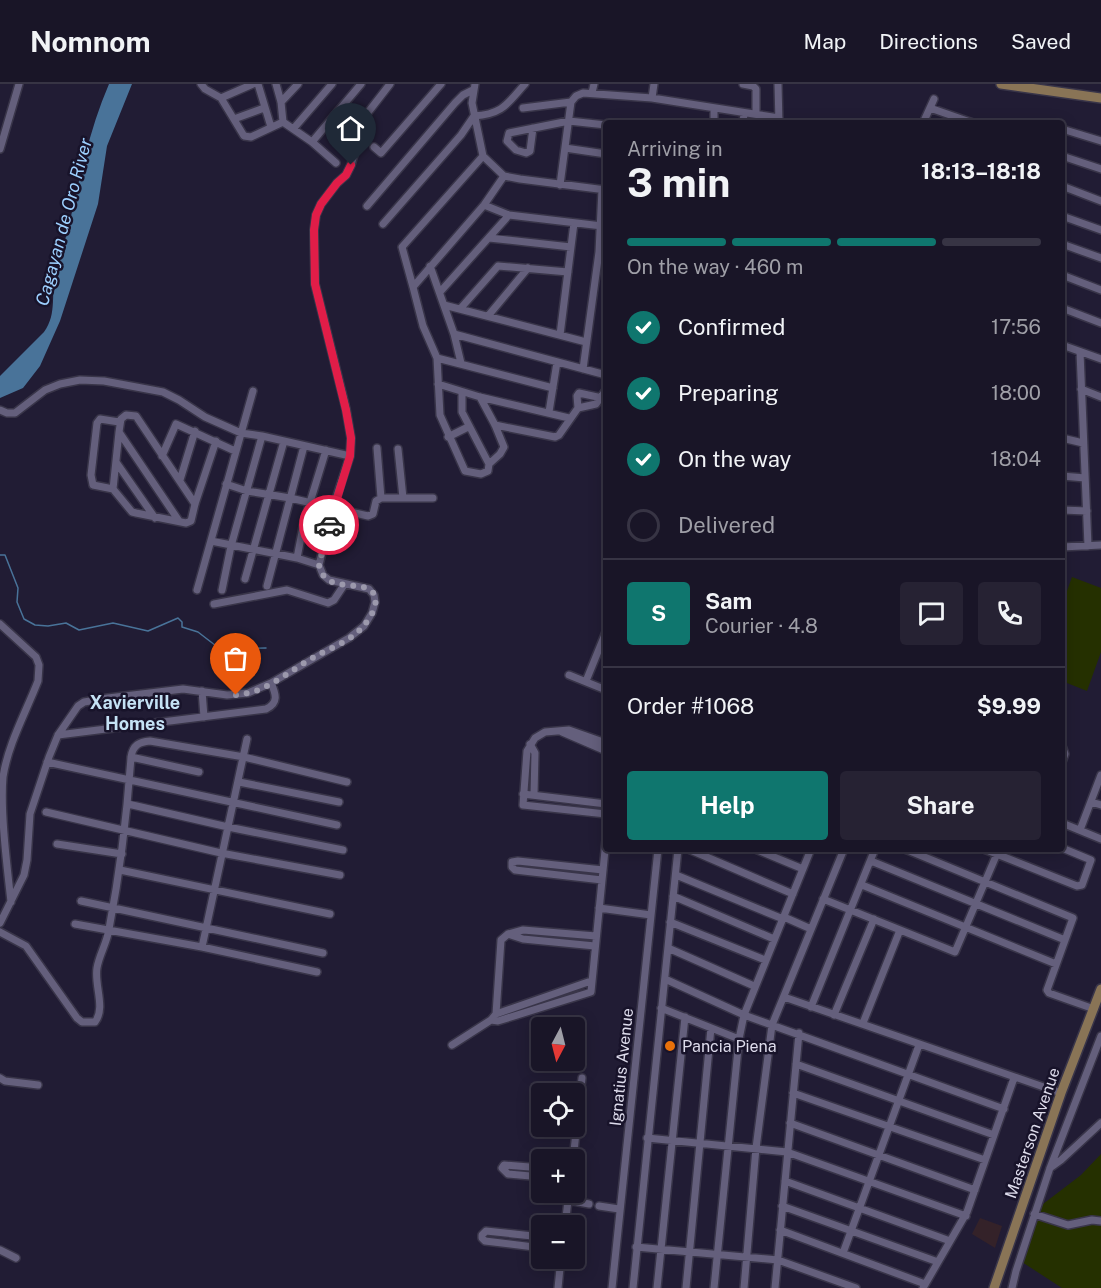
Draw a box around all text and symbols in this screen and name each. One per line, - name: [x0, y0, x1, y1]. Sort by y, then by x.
- text: Nomnom: [30, 25, 151, 58]
- text: Map: [804, 29, 846, 54]
- text: Directions: [879, 29, 978, 54]
- text: Saved: [1011, 29, 1071, 54]
- pin: [325, 103, 376, 165]
- icon: home: [334, 112, 367, 145]
- water label: Cagayan de Oro River: [31, 136, 96, 308]
- text: Arriving in: [627, 137, 722, 161]
- text: 18:13–18:18: [921, 158, 1041, 184]
- text: 3 min: [627, 160, 730, 206]
- text: On the way · 460 m: [627, 255, 803, 279]
- icon: check: [627, 311, 660, 344]
- text: Confirmed: [678, 314, 785, 340]
- text: 17:56: [991, 315, 1041, 339]
- icon: check: [627, 377, 660, 410]
- text: Preparing: [678, 380, 779, 406]
- text: 18:00: [991, 381, 1041, 405]
- icon: check: [627, 443, 660, 476]
- text: On the way: [678, 446, 791, 472]
- text: 18:04: [991, 447, 1041, 471]
- courier: [299, 495, 359, 555]
- icon: car: [313, 509, 346, 542]
- text: Delivered: [678, 512, 775, 538]
- button: chat: [900, 582, 963, 645]
- button: phone: [978, 582, 1041, 645]
- text: Sam: [705, 588, 752, 614]
- text: S: [651, 600, 666, 626]
- text: Courier · 4.8: [705, 614, 818, 638]
- pin: [210, 633, 261, 695]
- icon: bag: [219, 642, 252, 675]
- district label: Xavierville Homes: [90, 692, 180, 734]
- text: Order #1068: [627, 693, 754, 719]
- text: $9.99: [977, 693, 1041, 719]
- button: Help: [627, 771, 828, 840]
- button: Share: [840, 771, 1041, 840]
- street label: Ignatius Avenue: [606, 1007, 637, 1127]
- north arrow: [531, 1017, 585, 1071]
- map controls: [531, 1017, 585, 1269]
- place label: Pancia Piena: [682, 1037, 777, 1056]
- marker: Pancia Piena: [663, 1039, 677, 1053]
- street label: Masterson Avenue: [1001, 1065, 1064, 1201]
- button: locate: [531, 1083, 585, 1137]
- button: +: [531, 1149, 585, 1203]
- button: −: [531, 1215, 585, 1269]

